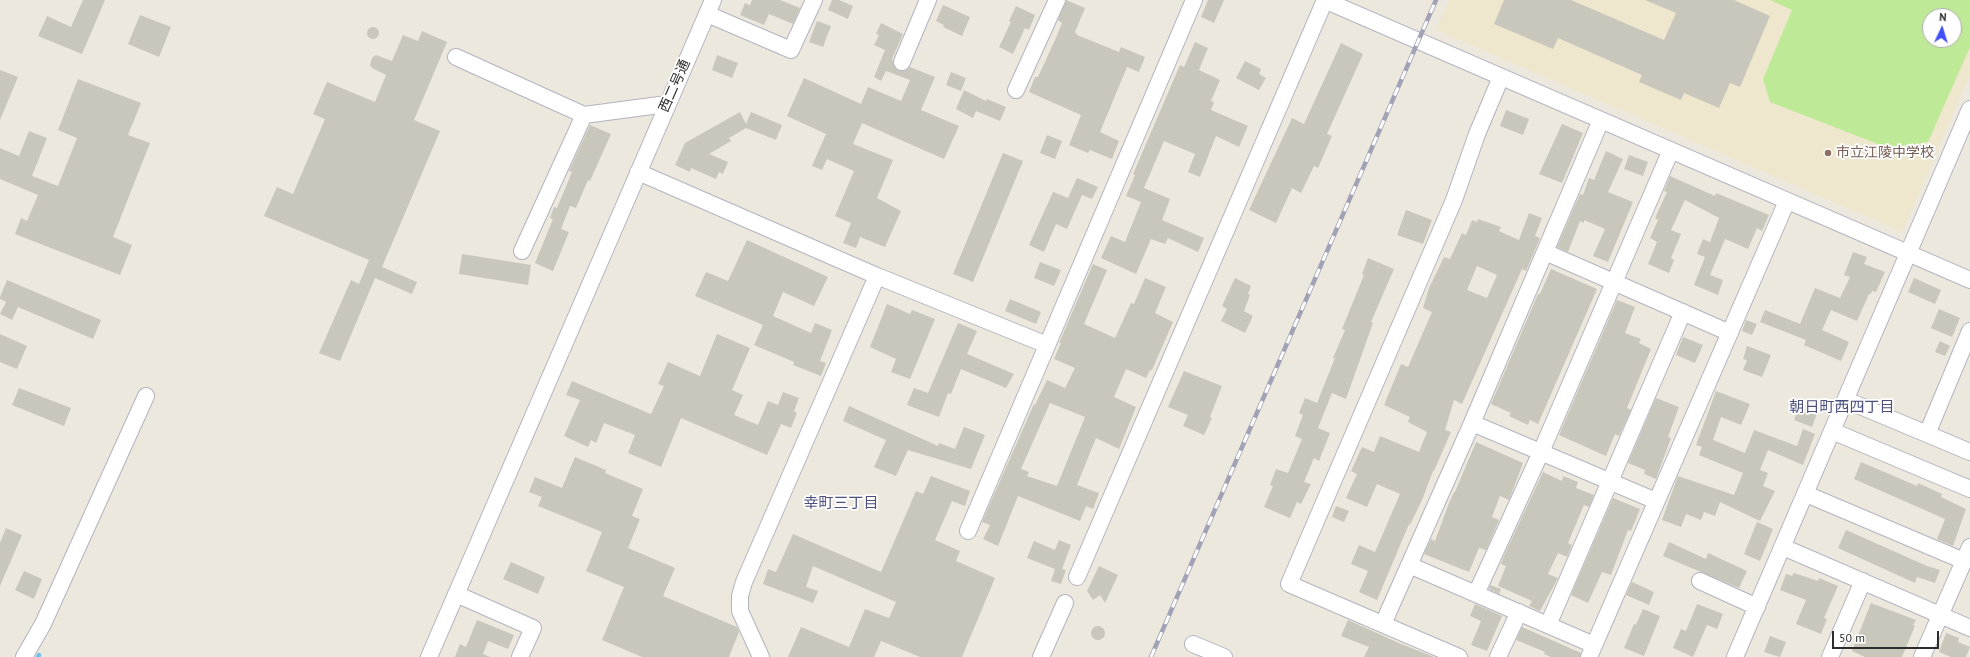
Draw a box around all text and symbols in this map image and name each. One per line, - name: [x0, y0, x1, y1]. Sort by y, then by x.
- north arrow: [1922, 8, 1962, 48]
- text: N: [1939, 10, 1947, 24]
- street label: 西二号通: [656, 57, 694, 115]
- place label: 市立江陵中学校: [1836, 145, 1934, 161]
- marker: 市立江陵中学校: [1823, 148, 1833, 158]
- district label: 朝日町西四丁目: [1790, 399, 1894, 417]
- district label: 幸町三丁目: [804, 495, 878, 513]
- scale bar: [1834, 623, 1941, 649]
- text: 50 m: [1839, 630, 1865, 645]

